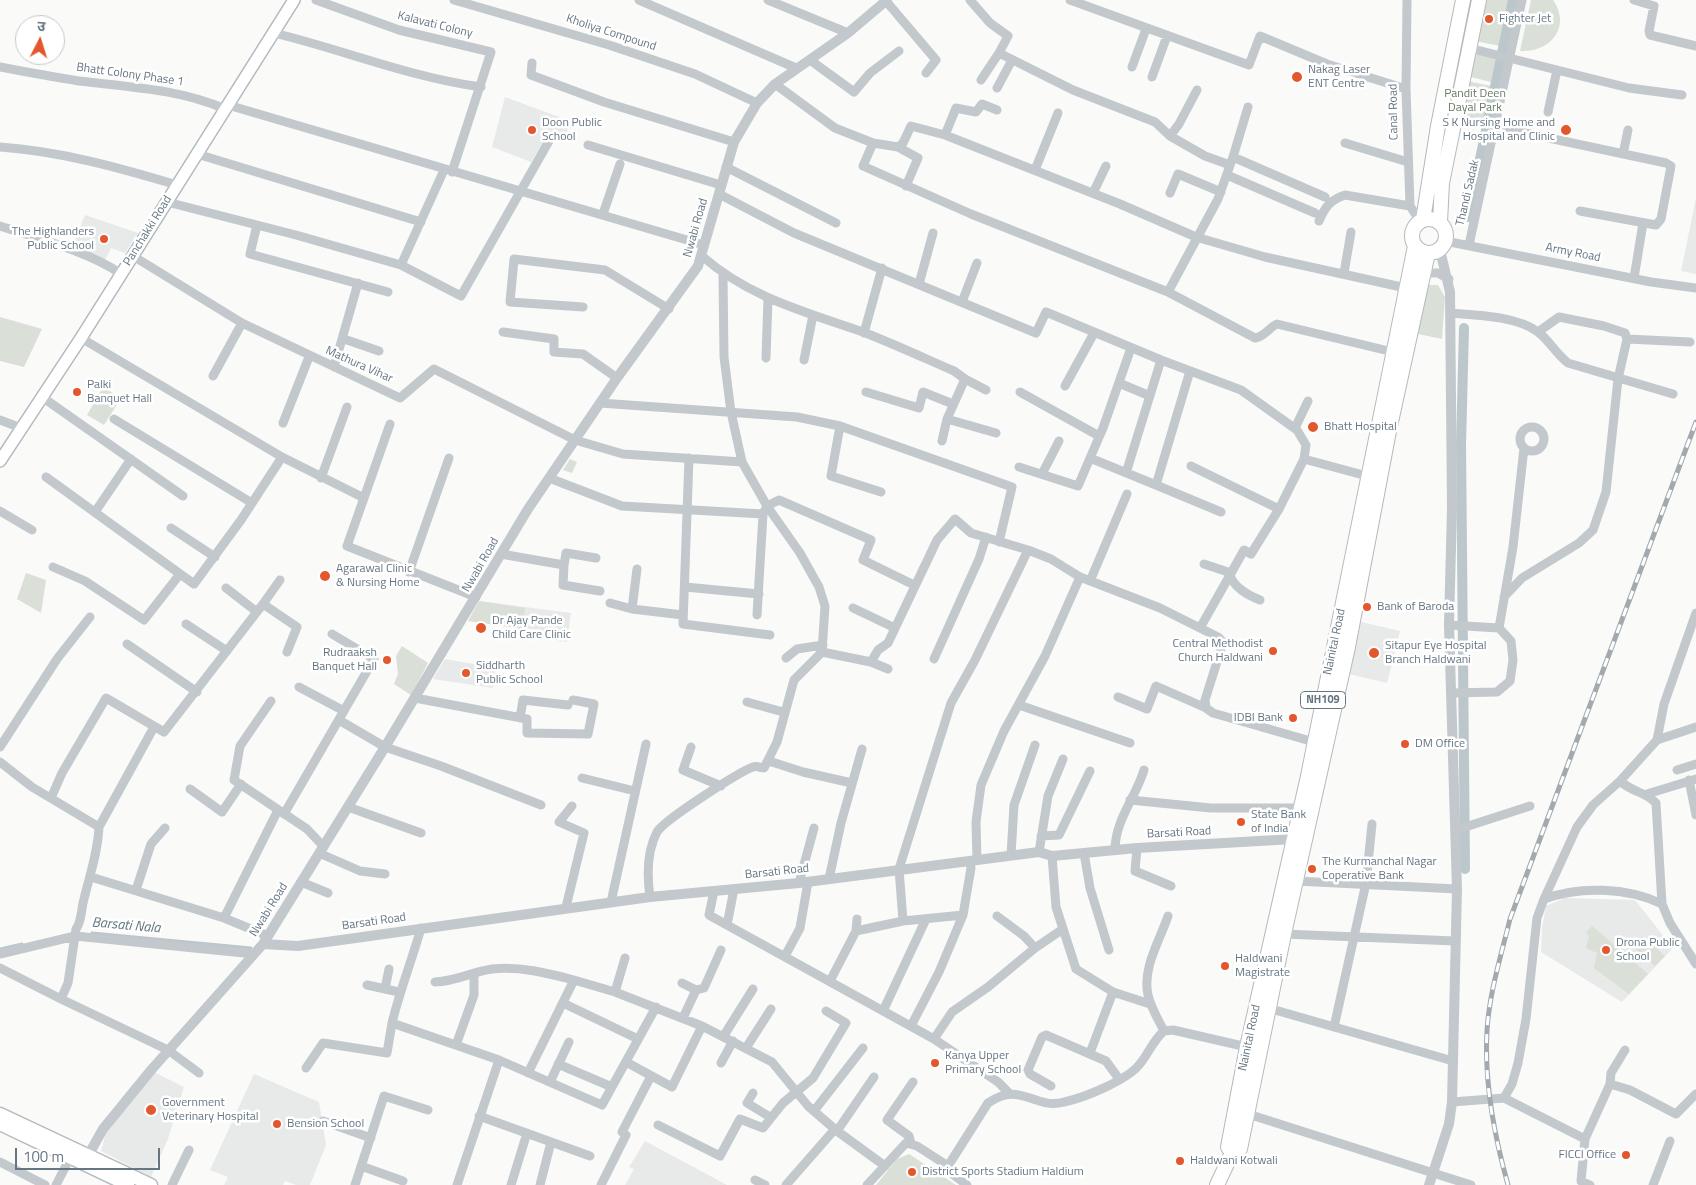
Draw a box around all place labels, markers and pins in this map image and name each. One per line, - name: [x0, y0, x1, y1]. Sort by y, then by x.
- place label: Fighter Jet: [1499, 12, 1551, 26]
- marker: Fighter Jet: [1483, 13, 1495, 25]
- place label: Nakag Laser ENT Centre: [1308, 63, 1370, 91]
- marker: Nakag Laser ENT Centre: [1290, 70, 1304, 84]
- place label: Doon Public School: [542, 116, 602, 144]
- place label: S K Nursing Home and Hospital and Clinic: [1442, 116, 1555, 144]
- marker: S K Nursing Home and Hospital and Clinic: [1559, 123, 1573, 137]
- marker: Doon Public School: [526, 124, 538, 136]
- place label: The Highlanders Public School: [12, 225, 94, 253]
- marker: The Highlanders Public School: [98, 233, 110, 245]
- place label: Palki Banquet Hall: [87, 378, 152, 406]
- marker: Palki Banquet Hall: [71, 386, 83, 398]
- marker: Bhatt Hospital: [1306, 420, 1320, 434]
- place label: Bhatt Hospital: [1324, 420, 1397, 434]
- place label: Agarawal Clinic & Nursing Home: [336, 562, 419, 590]
- marker: Agarawal Clinic & Nursing Home: [318, 569, 332, 583]
- place label: Bank of Baroda: [1377, 600, 1454, 614]
- marker: Bank of Baroda: [1361, 601, 1373, 613]
- place label: Dr Ajay Pande Child Care Clinic: [492, 614, 571, 642]
- marker: Dr Ajay Pande Child Care Clinic: [474, 621, 488, 635]
- place label: Central Methodist Church Haldwani: [1173, 637, 1263, 665]
- place label: Sitapur Eye Hospital Branch Haldwani: [1385, 639, 1487, 667]
- marker: Central Methodist Church Haldwani: [1267, 645, 1279, 657]
- place label: Rudraaksh Banquet Hall: [312, 646, 377, 674]
- marker: Sitapur Eye Hospital Branch Haldwani: [1367, 646, 1381, 660]
- marker: Rudraaksh Banquet Hall: [381, 654, 393, 666]
- place label: Siddharth Public School: [476, 659, 543, 687]
- marker: Siddharth Public School: [460, 667, 472, 679]
- place label: IDBI Bank: [1234, 711, 1283, 725]
- marker: IDBI Bank: [1287, 712, 1299, 724]
- place label: DM Office: [1415, 737, 1465, 751]
- marker: DM Office: [1399, 738, 1411, 750]
- place label: State Bank of India: [1251, 808, 1306, 836]
- marker: State Bank of India: [1235, 816, 1247, 828]
- place label: The Kurmanchal Nagar Coperative Bank: [1322, 855, 1437, 883]
- marker: The Kurmanchal Nagar Coperative Bank: [1306, 863, 1318, 875]
- place label: Drona Public School: [1616, 936, 1680, 964]
- marker: Drona Public School: [1600, 944, 1612, 956]
- place label: Haldwani Magistrate: [1235, 952, 1290, 980]
- marker: Haldwani Magistrate: [1219, 960, 1231, 972]
- place label: Kanya Upper Primary School: [945, 1049, 1021, 1077]
- marker: Kanya Upper Primary School: [929, 1057, 941, 1069]
- place label: Government Veterinary Hospital: [162, 1096, 259, 1124]
- marker: Government Veterinary Hospital: [144, 1103, 158, 1117]
- place label: Bension School: [287, 1117, 364, 1131]
- marker: Bension School: [271, 1118, 283, 1130]
- place label: FICCI Office: [1558, 1148, 1616, 1162]
- marker: FICCI Office: [1620, 1149, 1632, 1161]
- place label: Haldwani Kotwali: [1190, 1154, 1278, 1168]
- marker: Haldwani Kotwali: [1174, 1155, 1186, 1167]
- place label: District Sports Stadium Haldium: [922, 1165, 1084, 1179]
- marker: District Sports Stadium Haldium: [906, 1166, 918, 1178]

